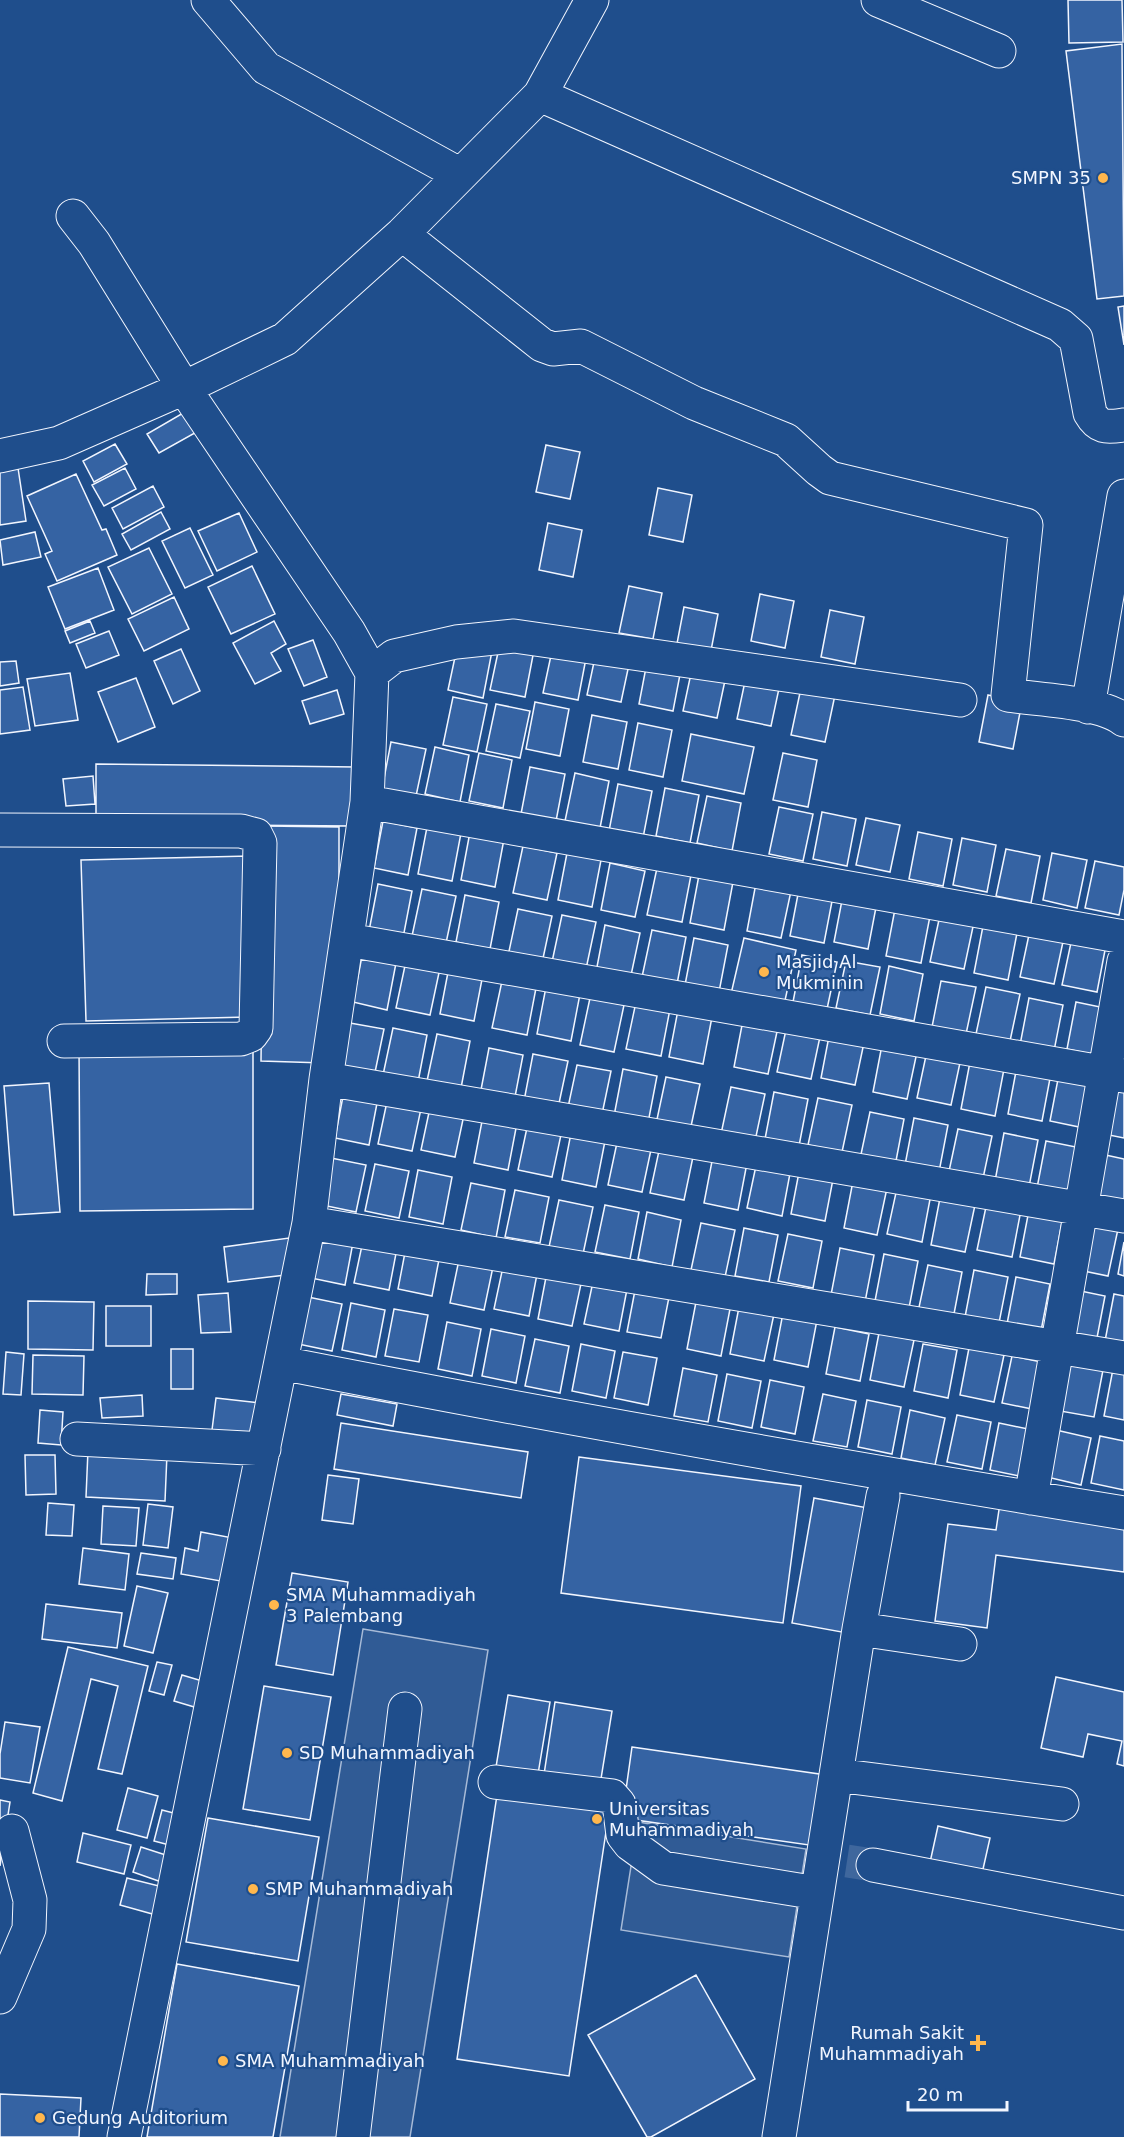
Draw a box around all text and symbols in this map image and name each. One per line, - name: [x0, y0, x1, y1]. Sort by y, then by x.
- place label: SMPN 35: [1011, 167, 1091, 188]
- marker: SMPN 35: [1096, 171, 1110, 185]
- place label: Masjid Al Mukminin: [776, 951, 864, 993]
- marker: Masjid Al Mukminin: [757, 965, 771, 979]
- place label: SMA Muhammadiyah 3 Palembang: [286, 1584, 476, 1626]
- marker: SMA Muhammadiyah 3 Palembang: [267, 1598, 281, 1612]
- place label: SD Muhammadiyah: [299, 1742, 475, 1763]
- marker: SD Muhammadiyah: [280, 1746, 294, 1760]
- place label: Universitas Muhammadiyah: [609, 1798, 754, 1840]
- marker: Universitas Muhammadiyah: [590, 1812, 604, 1826]
- place label: SMP Muhammadiyah: [265, 1878, 454, 1899]
- marker: SMP Muhammadiyah: [246, 1882, 260, 1896]
- place label: Rumah Sakit Muhammadiyah: [819, 2022, 964, 2064]
- marker: Rumah Sakit Muhammadiyah: [969, 2034, 987, 2052]
- place label: SMA Muhammadiyah: [235, 2050, 425, 2071]
- marker: SMA Muhammadiyah: [216, 2054, 230, 2068]
- scale bar: [908, 2074, 1007, 2112]
- text: 20 m: [917, 2084, 963, 2105]
- place label: Gedung Auditorium: [52, 2107, 228, 2128]
- marker: Gedung Auditorium: [33, 2111, 47, 2125]

